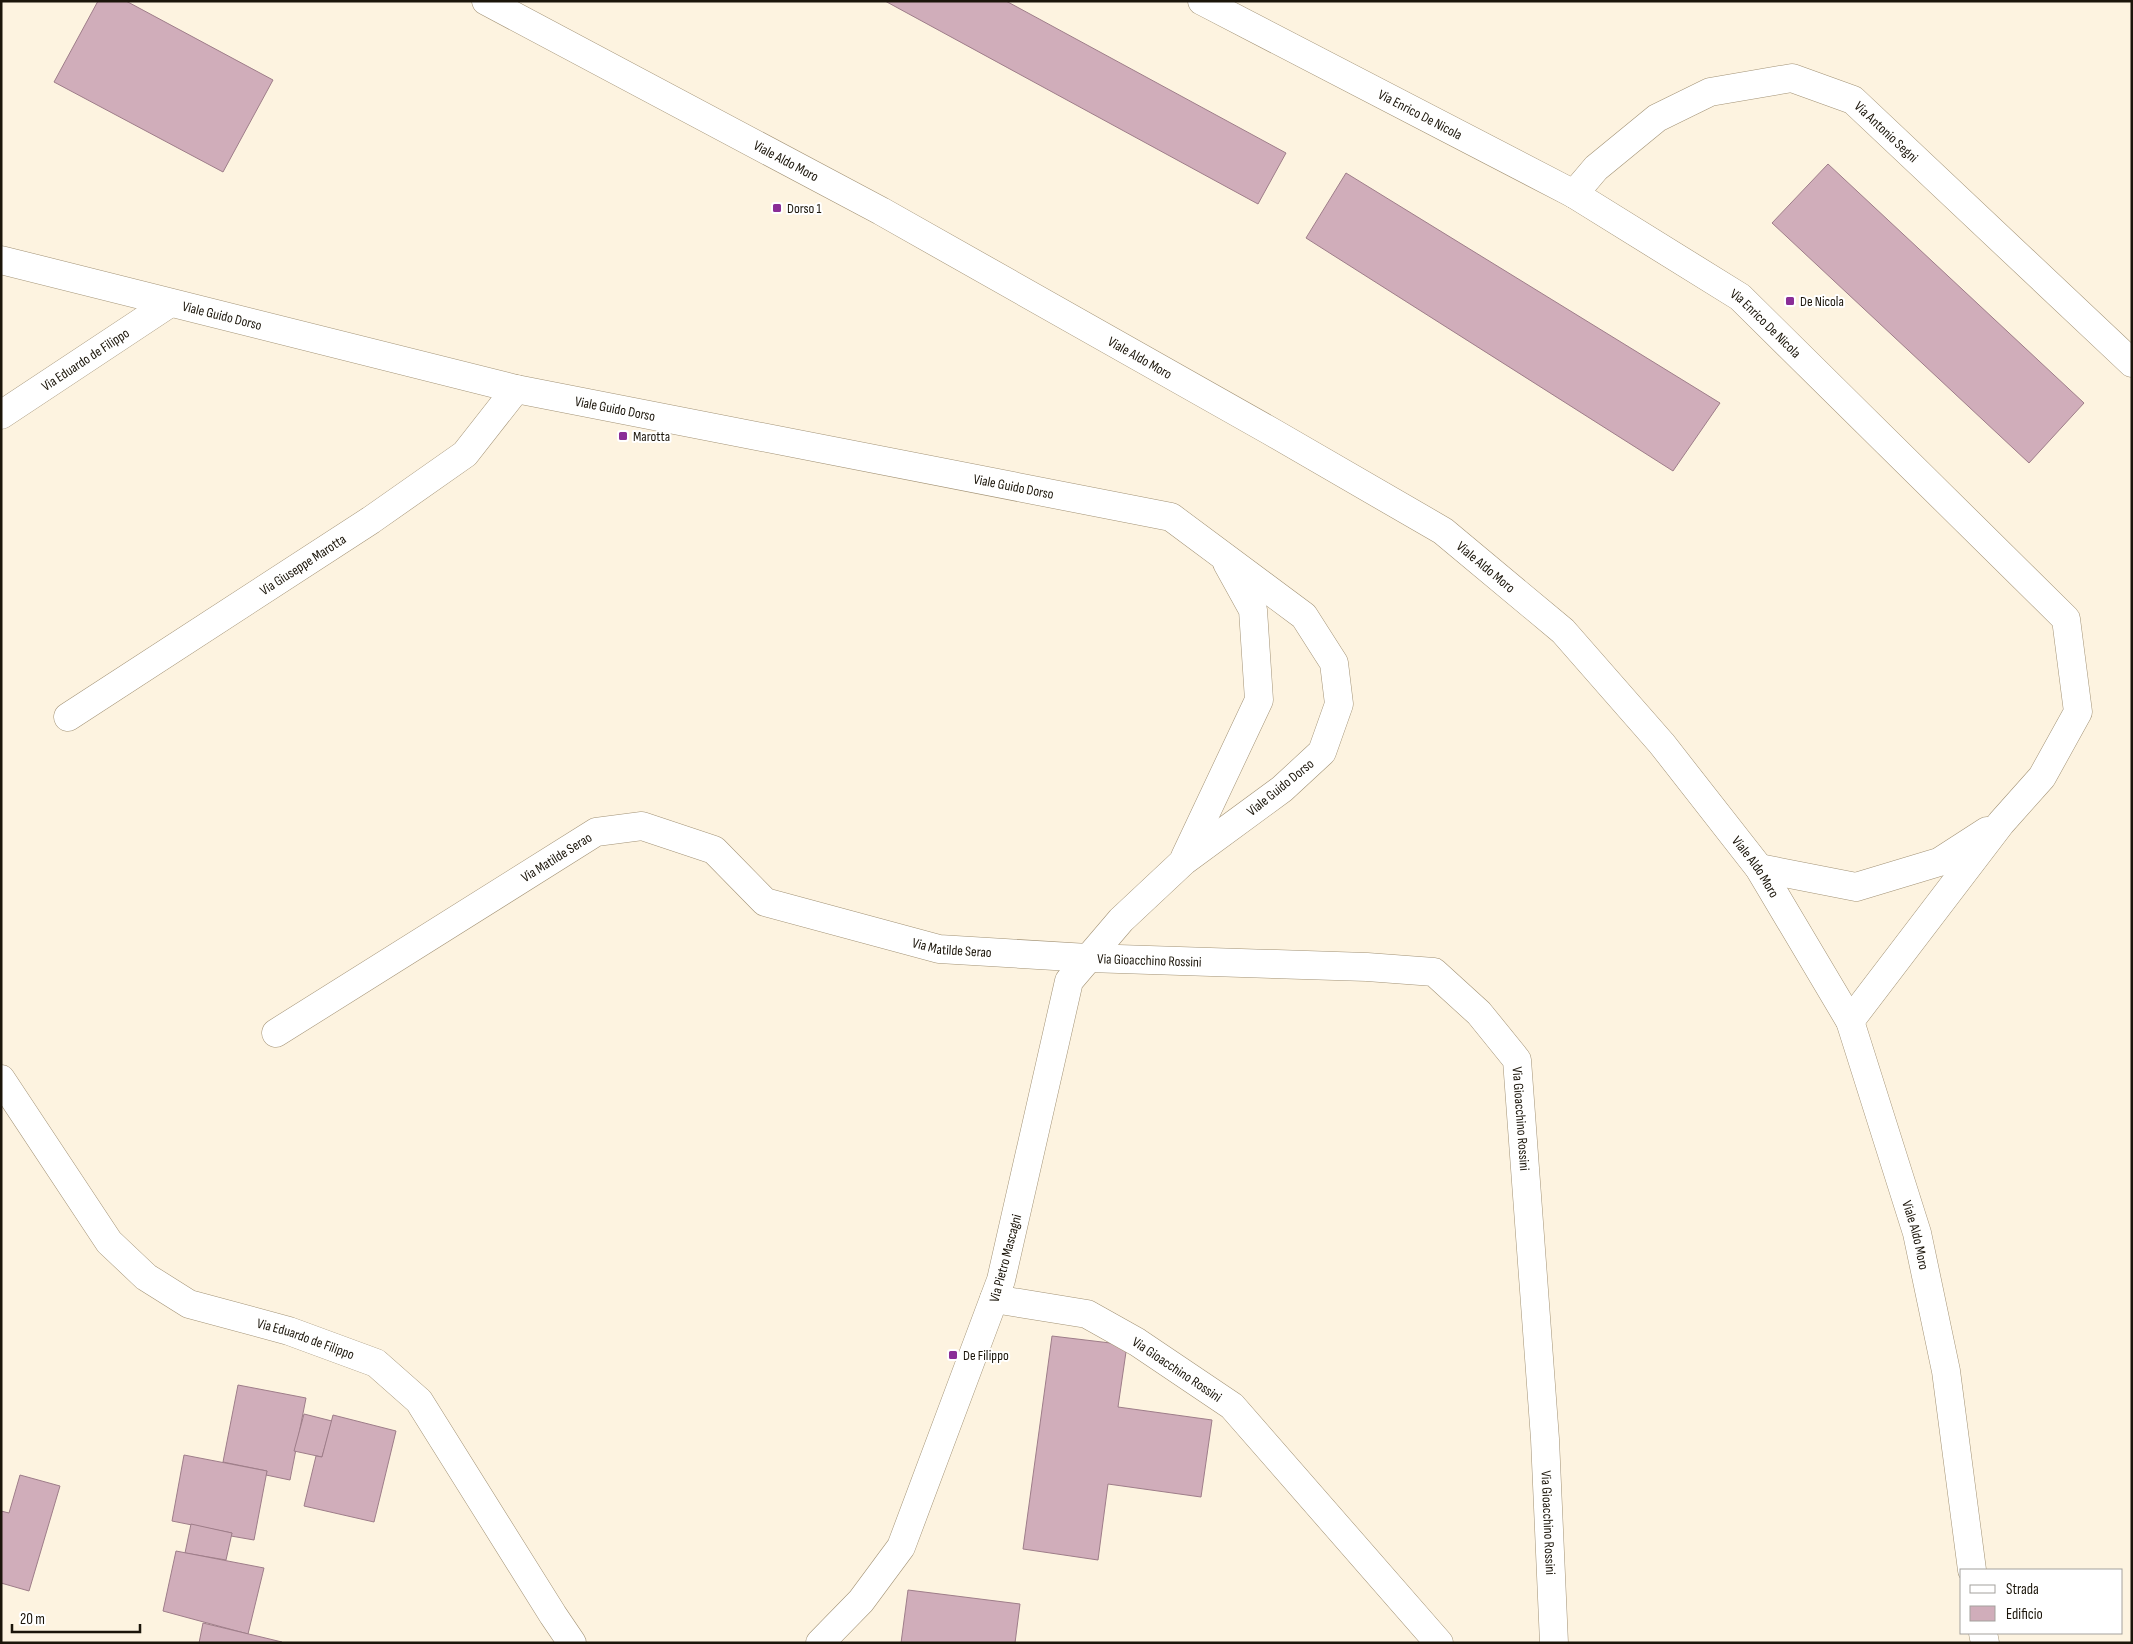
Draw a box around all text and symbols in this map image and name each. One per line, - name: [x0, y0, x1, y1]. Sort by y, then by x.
- street label: Via Enrico De Nicola: [1375, 86, 1465, 144]
- street label: Via Antonio Segni: [1851, 98, 1922, 166]
- street label: Viale Aldo Moro: [751, 137, 822, 185]
- place label: Dorso 1: [787, 200, 822, 217]
- marker: Dorso 1: [771, 202, 783, 214]
- street label: Via Enrico De Nicola: [1727, 285, 1805, 362]
- place label: De Nicola: [1800, 293, 1844, 310]
- marker: De Nicola: [1784, 295, 1796, 307]
- street label: Viale Guido Dorso: [180, 298, 264, 334]
- street label: Via Eduardo de Filippo: [38, 324, 133, 395]
- street label: Viale Aldo Moro: [1105, 333, 1175, 383]
- street label: Viale Guido Dorso: [573, 393, 657, 425]
- place label: Marotta: [633, 428, 670, 445]
- marker: Marotta: [617, 430, 629, 442]
- street label: Viale Guido Dorso: [972, 471, 1055, 503]
- street label: Via Giuseppe Marotta: [257, 531, 349, 599]
- street label: Viale Aldo Moro: [1453, 538, 1519, 597]
- street label: Viale Guido Dorso: [1243, 755, 1317, 820]
- street label: Via Matilde Serao: [518, 829, 595, 886]
- street label: Viale Aldo Moro: [1728, 833, 1783, 901]
- street label: Via Matilde Serao: [910, 934, 992, 961]
- street label: Via Gioacchino Rossini: [1097, 950, 1202, 971]
- street label: Via Gioacchino Rossini: [1509, 1066, 1533, 1171]
- street label: Viale Aldo Moro: [1898, 1198, 1933, 1272]
- street label: Via Pietro Mascagni: [986, 1212, 1025, 1304]
- street label: Via Eduardo de Filippo: [255, 1315, 357, 1363]
- street label: Via Gioacchino Rossini: [1129, 1333, 1225, 1406]
- place label: De Filippo: [963, 1347, 1009, 1364]
- marker: De Filippo: [947, 1349, 959, 1361]
- street label: Via Gioacchino Rossini: [1537, 1470, 1559, 1575]
- legend: [1960, 1569, 2123, 1634]
- text: Strada: [2006, 1580, 2039, 1599]
- scale bar: [12, 1602, 140, 1634]
- text: Edificio: [2006, 1605, 2043, 1624]
- text: 20 m: [20, 1610, 45, 1629]

